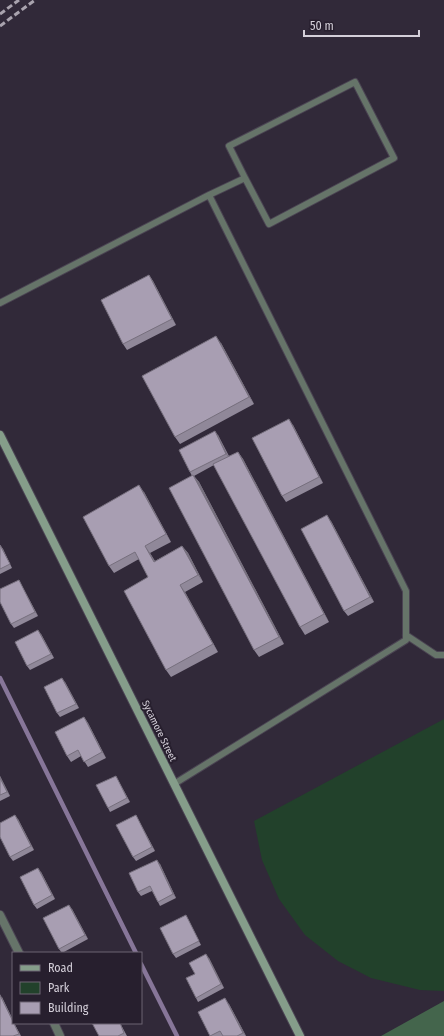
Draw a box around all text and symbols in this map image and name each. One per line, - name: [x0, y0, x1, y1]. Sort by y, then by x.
- scale bar: [304, 12, 419, 38]
- text: 50 m: [310, 19, 334, 33]
- street label: Sycamore Street: [139, 699, 179, 764]
- legend: [12, 952, 142, 1024]
- text: Road: [48, 961, 73, 975]
- text: Park: [48, 981, 70, 995]
- text: Building: [48, 1001, 89, 1015]

